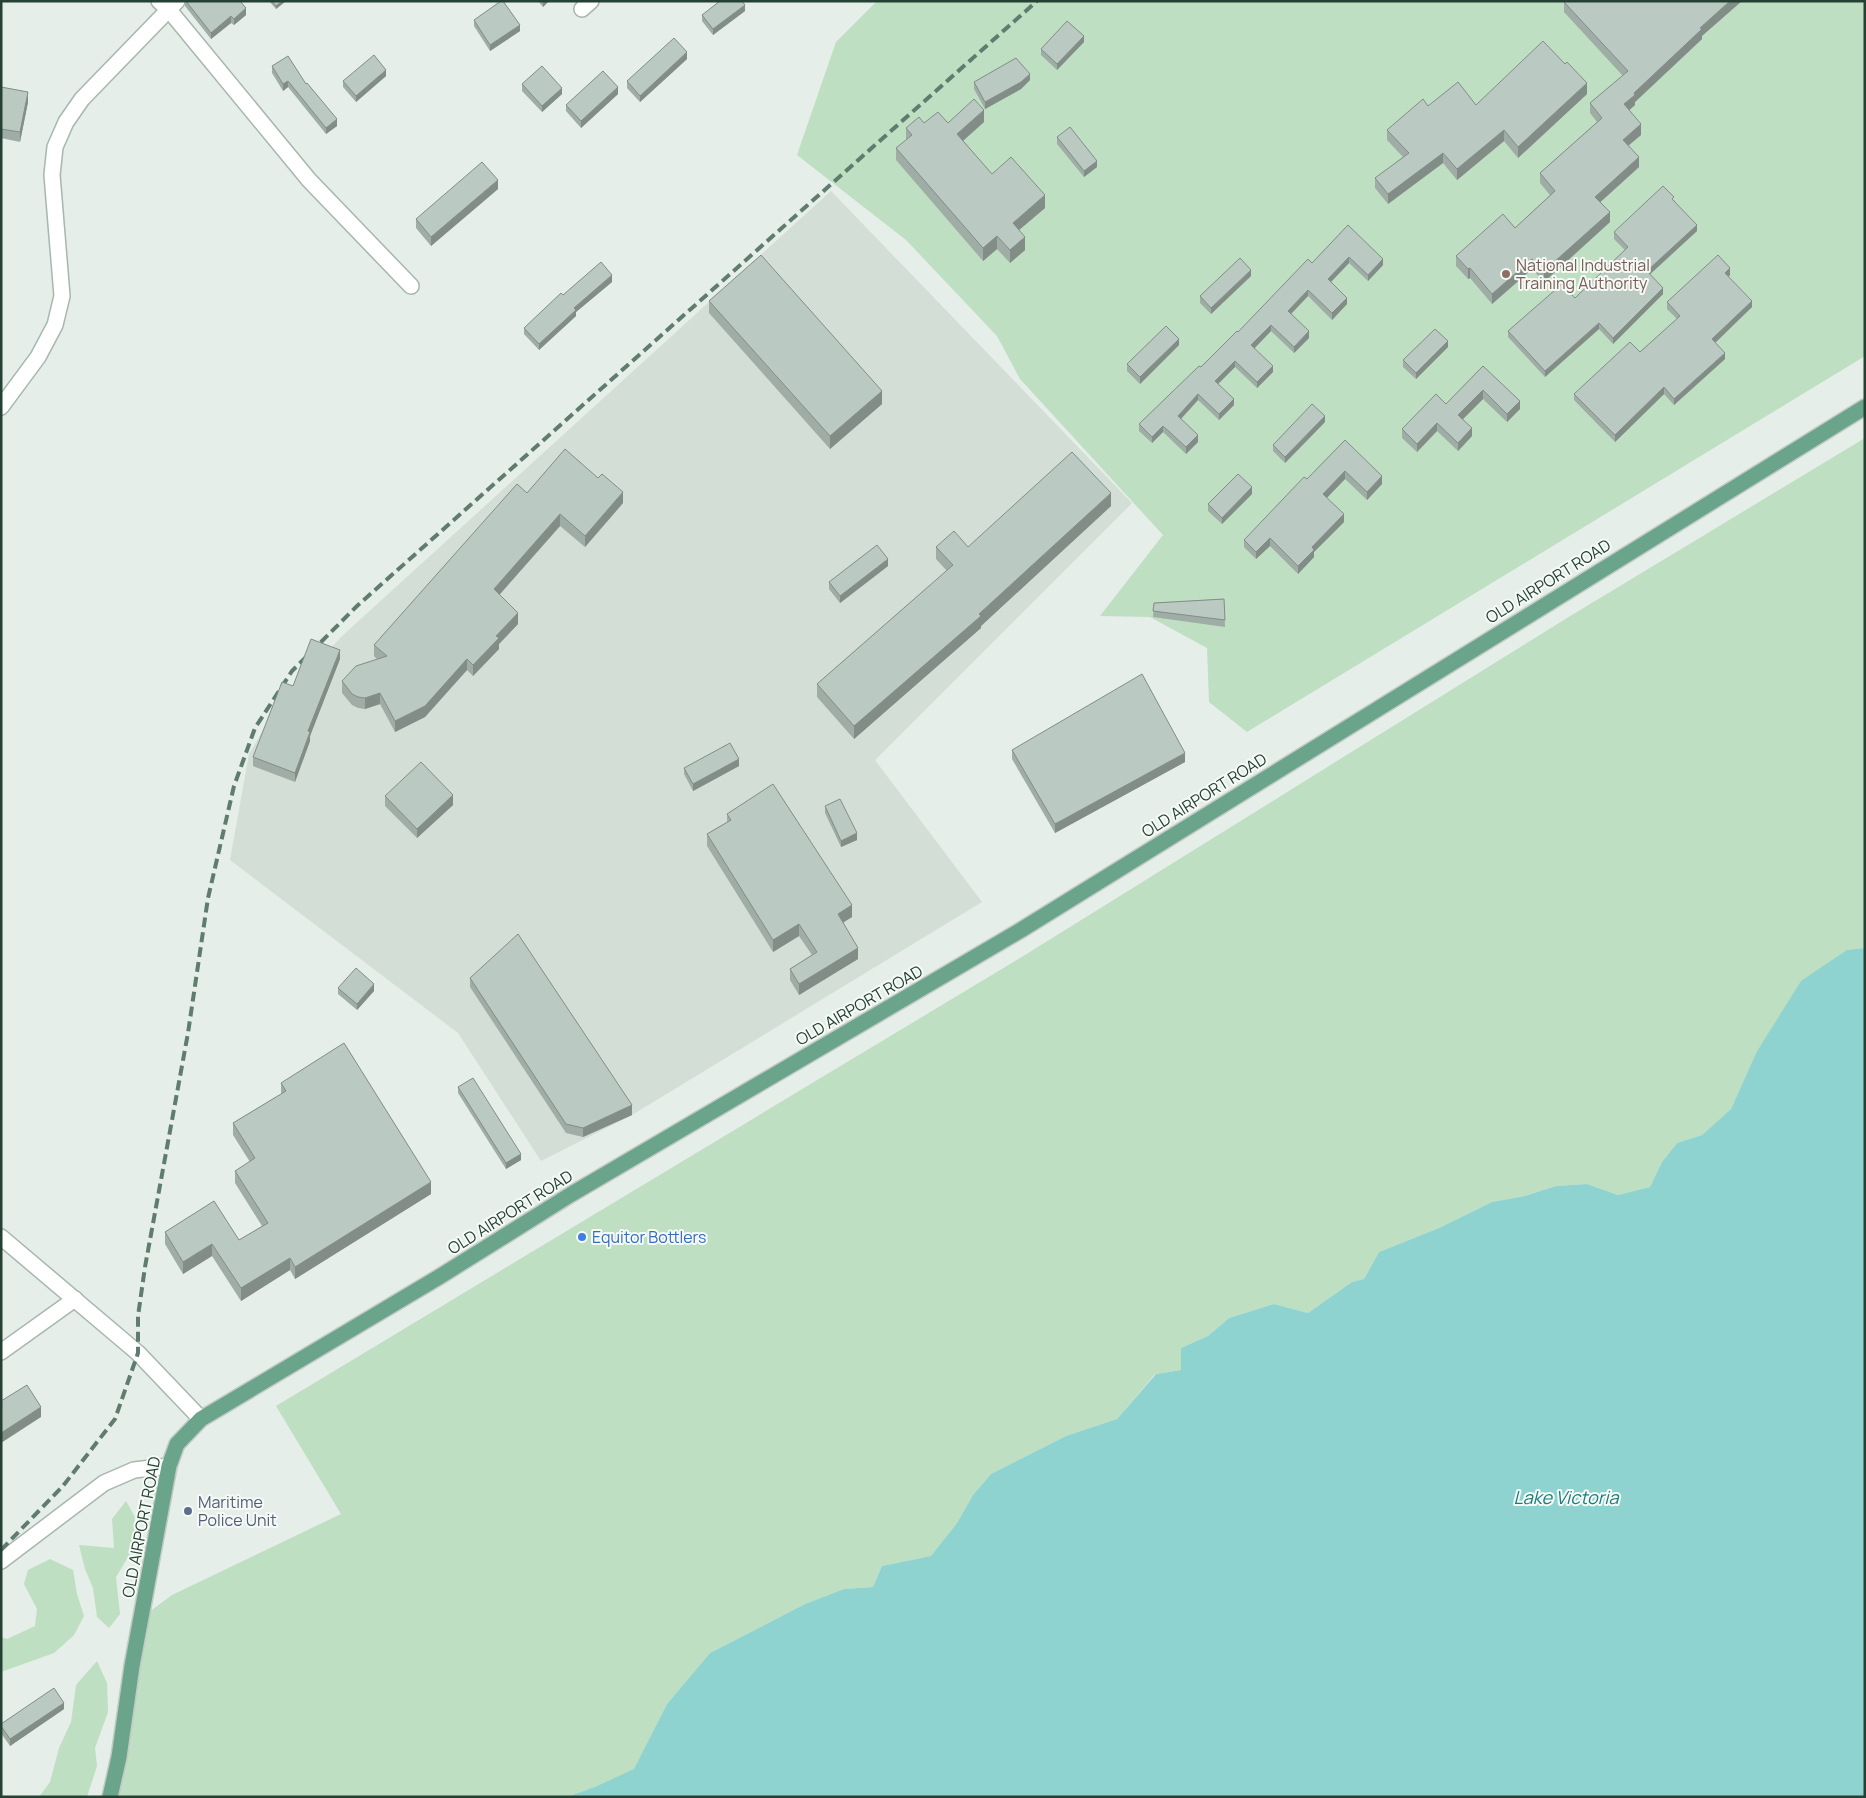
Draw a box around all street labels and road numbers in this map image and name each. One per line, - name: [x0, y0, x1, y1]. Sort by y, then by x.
- street label: OLD AIRPORT ROAD: [1481, 534, 1615, 628]
- street label: OLD AIRPORT ROAD: [1137, 748, 1271, 842]
- street label: OLD AIRPORT ROAD: [791, 959, 927, 1050]
- street label: OLD AIRPORT ROAD: [443, 1165, 577, 1259]
- street label: OLD AIRPORT ROAD: [117, 1454, 166, 1600]

